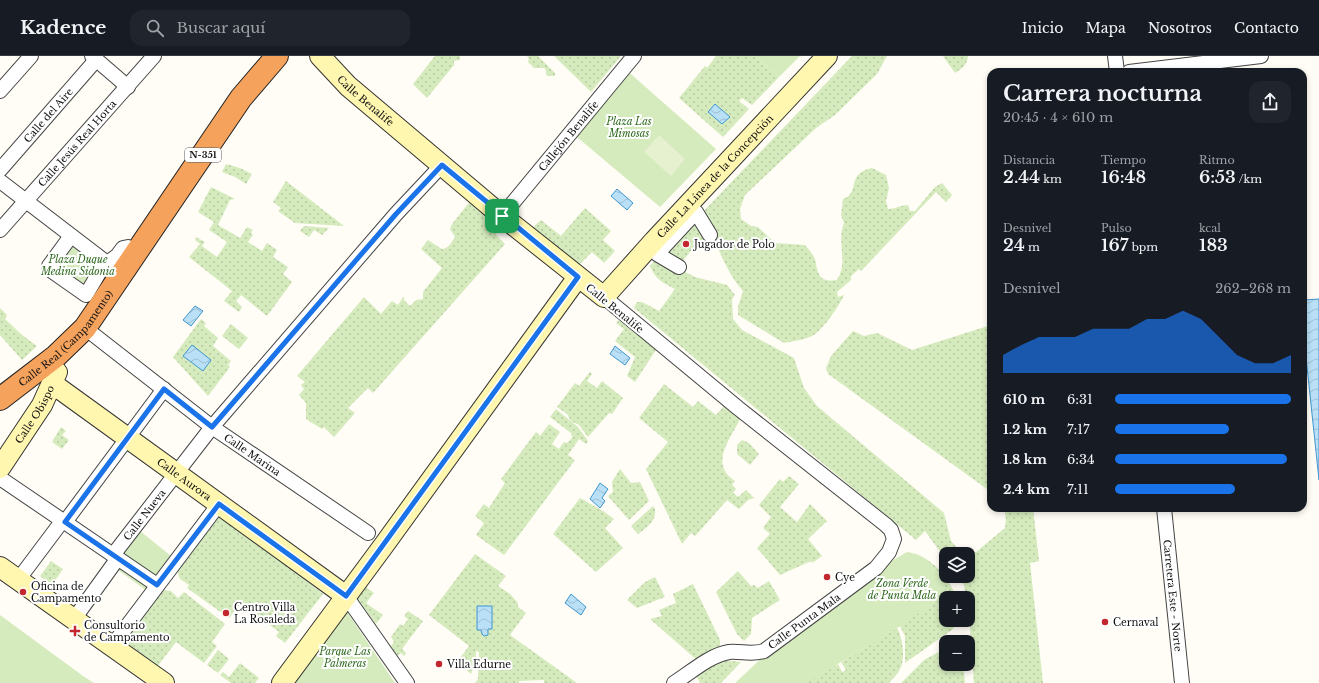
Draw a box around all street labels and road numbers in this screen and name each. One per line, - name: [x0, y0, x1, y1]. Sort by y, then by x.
- street label: Calle Benalife: [334, 73, 397, 129]
- street label: Calle del Aire: [21, 85, 76, 145]
- street label: Calle Jesús Real Horta: [35, 97, 119, 190]
- street label: Callejón Benalife: [536, 98, 602, 174]
- street label: Calle La Línea de la Concepción: [654, 112, 776, 241]
- road number: N-351: [185, 148, 221, 162]
- street label: Calle Benalife: [583, 281, 647, 336]
- street label: Calle Real (Campamento): [16, 288, 116, 389]
- street label: Calle Obispo: [12, 383, 57, 446]
- street label: Calle Marina: [221, 431, 283, 479]
- street label: Calle Aurora: [154, 455, 214, 504]
- street label: Calle Nueva: [121, 486, 169, 543]
- street label: Carretera Este - Norte: [1160, 539, 1185, 653]
- street label: Calle Punta Mala: [766, 590, 843, 652]

